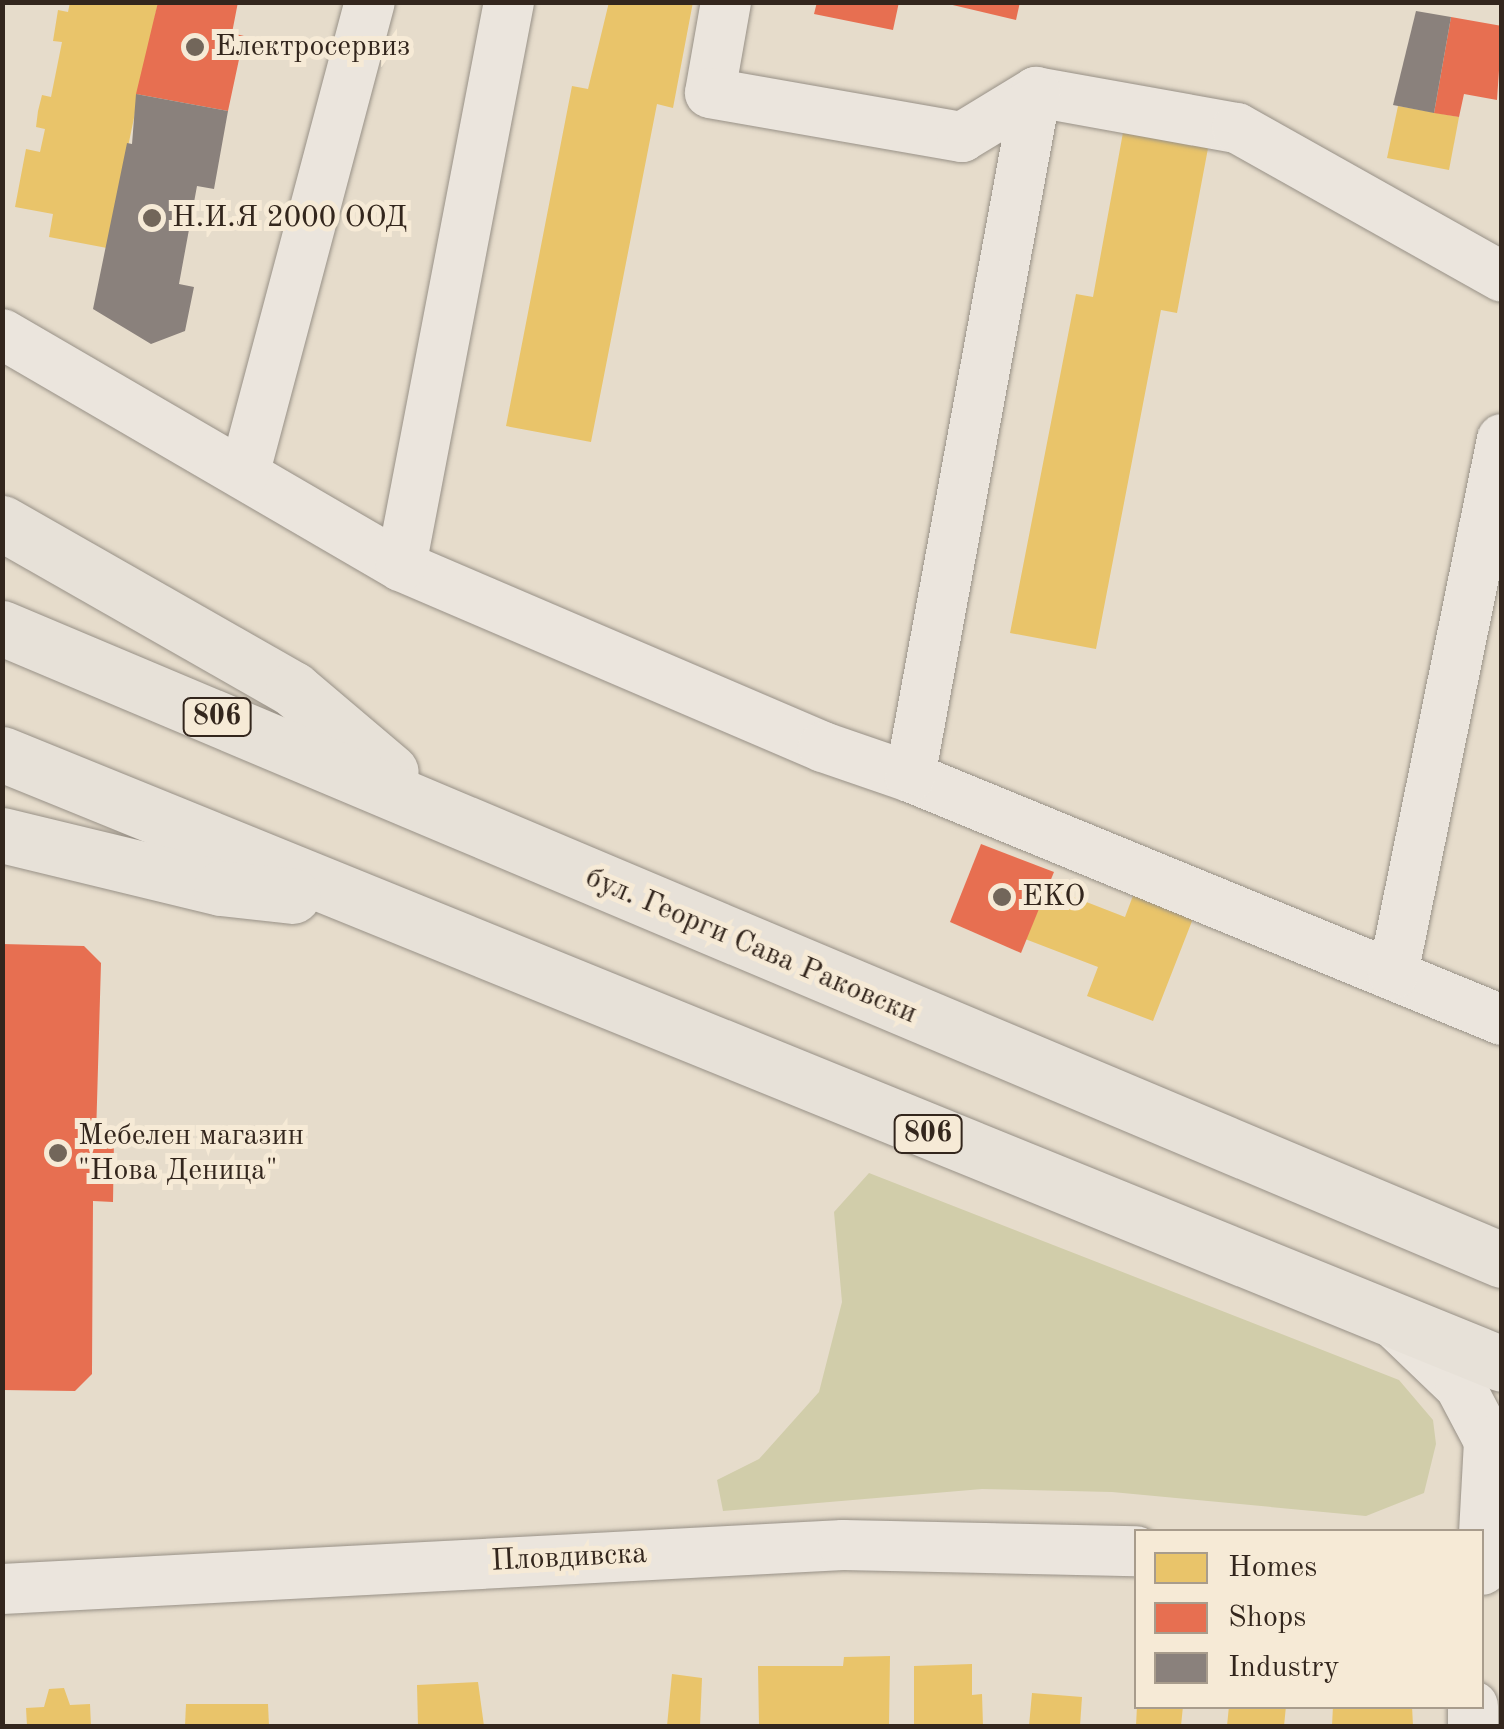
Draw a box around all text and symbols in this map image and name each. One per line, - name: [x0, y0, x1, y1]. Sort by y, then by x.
- place label: Електросервиз: [215, 29, 410, 65]
- marker: Електросервиз: [184, 36, 206, 58]
- place label: Н.И.Я 2000 ООД: [172, 200, 407, 236]
- marker: Н.И.Я 2000 ООД: [141, 207, 163, 229]
- road number: 806: [182, 694, 252, 740]
- street label: бул. Георги Сава Раковски: [580, 860, 922, 1032]
- place label: EKO: [1022, 879, 1085, 915]
- marker: EKO: [991, 886, 1013, 908]
- road number: 806: [893, 1111, 963, 1157]
- place label: Мебелен магазин "Нова Деница": [78, 1118, 304, 1188]
- marker: Мебелен магазин "Нова Деница": [47, 1142, 69, 1164]
- legend: [1134, 1529, 1484, 1709]
- street label: Пловдивска: [490, 1536, 648, 1580]
- text: Homes: [1228, 1553, 1317, 1583]
- text: Shops: [1228, 1603, 1306, 1633]
- text: Industry: [1228, 1653, 1339, 1683]

